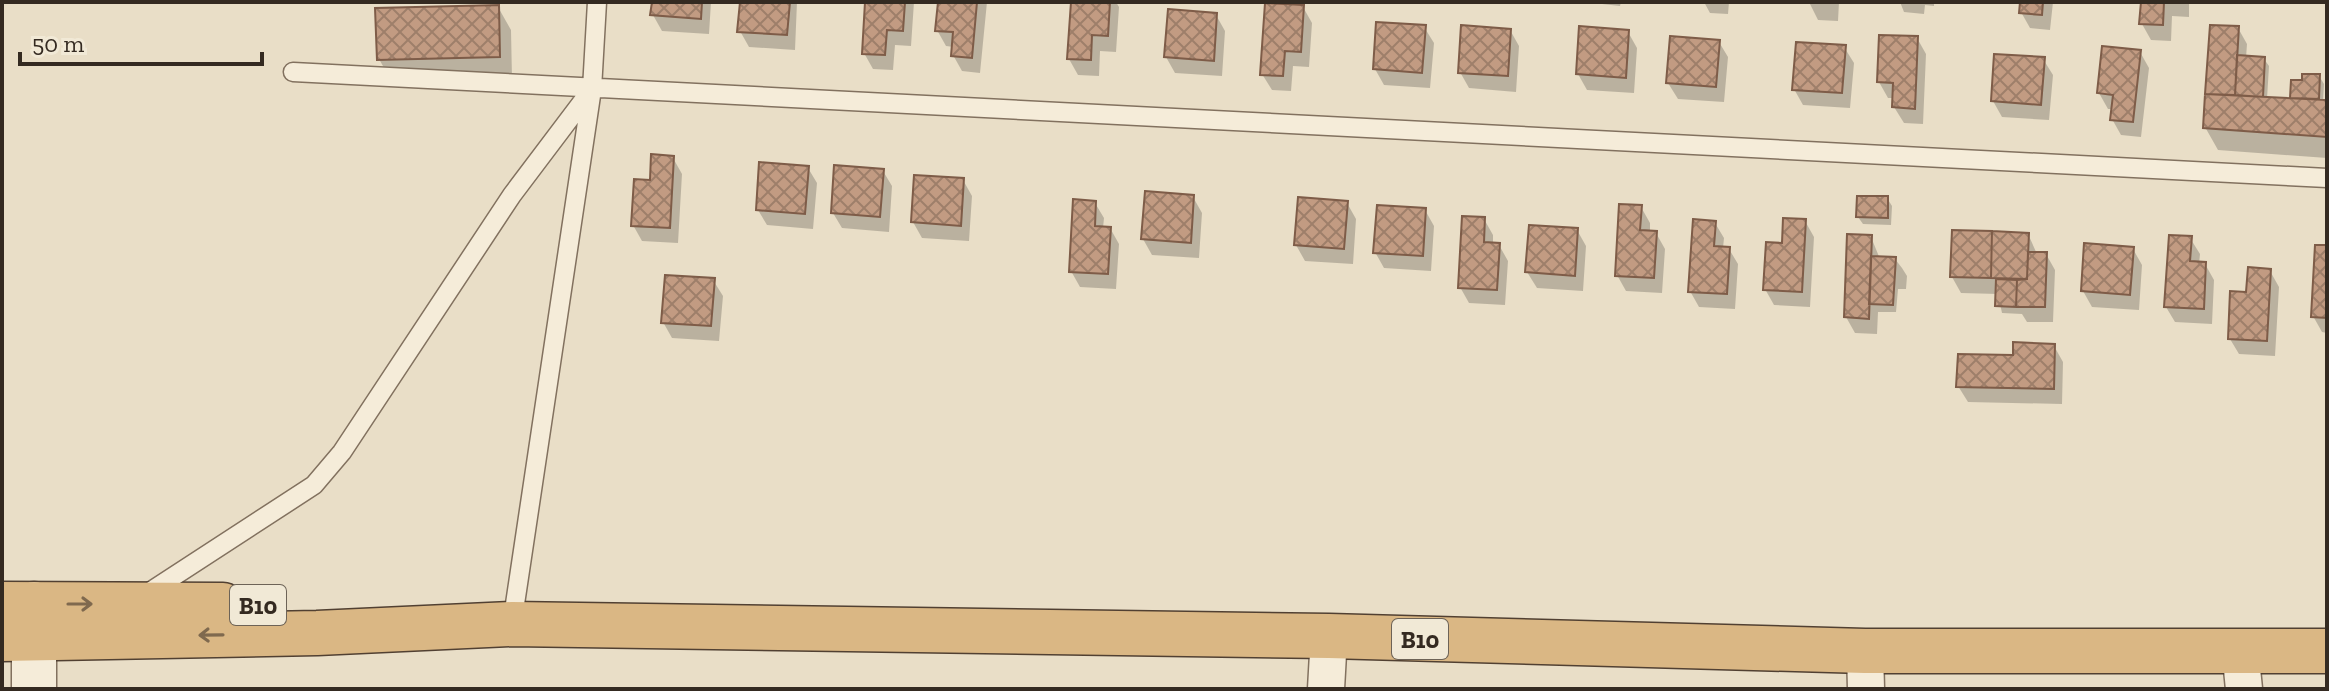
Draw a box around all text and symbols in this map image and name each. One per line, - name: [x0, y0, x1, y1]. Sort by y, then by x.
- scale bar: [20, 16, 262, 66]
- text: 50 m: [32, 29, 85, 58]
- road number: B10: [230, 585, 286, 625]
- one-way arrow: [66, 596, 93, 612]
- road number: B10: [1392, 619, 1448, 659]
- one-way arrow: [198, 627, 225, 643]

